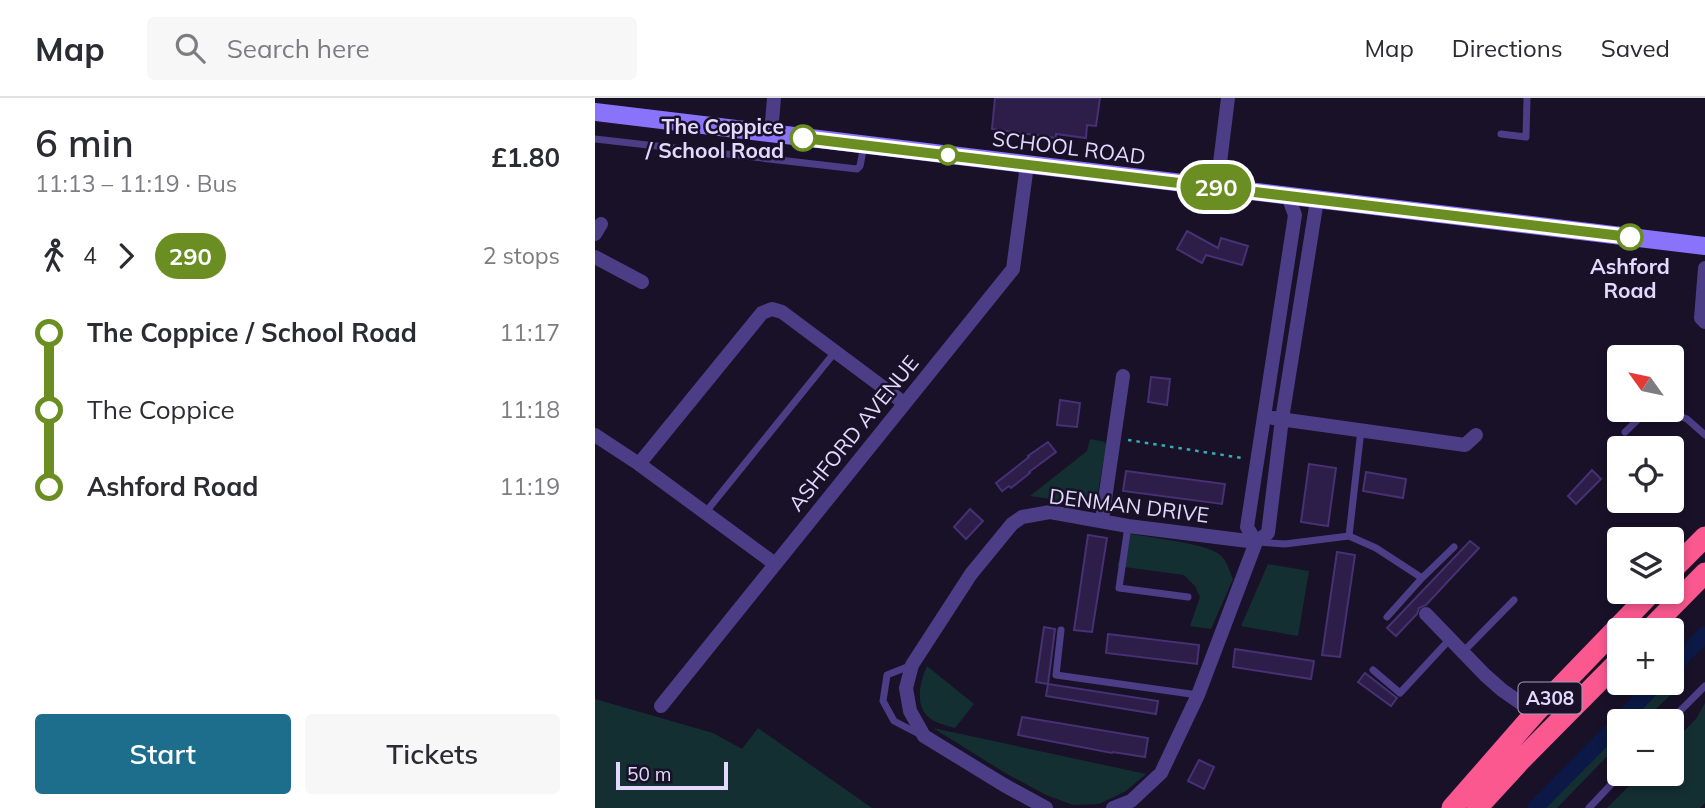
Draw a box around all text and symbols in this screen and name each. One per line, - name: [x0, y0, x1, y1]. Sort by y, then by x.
- search box: [147, 17, 637, 80]
- text: Map: [35, 28, 105, 69]
- icon: search: [171, 29, 209, 67]
- text: Search here: [227, 32, 370, 65]
- text: Map: [1364, 33, 1414, 63]
- text: Directions: [1452, 33, 1563, 63]
- text: Saved: [1601, 33, 1670, 63]
- place label: The Coppice / School Road: [645, 113, 784, 163]
- text: 6 min: [35, 119, 134, 167]
- marker: The Coppice / School Road: [790, 125, 816, 151]
- street label: SCHOOL ROAD: [991, 125, 1147, 169]
- text: £1.80: [491, 141, 560, 174]
- unlabelled marker: [938, 145, 958, 165]
- line badge: 290: [1176, 164, 1256, 210]
- text: 11:13 – 11:19 · Bus: [35, 169, 237, 198]
- text: 290: [1194, 172, 1238, 202]
- marker: Ashford Road: [1617, 224, 1643, 250]
- icon: walk: [35, 237, 73, 275]
- icon: forward: [107, 237, 145, 275]
- text: 4: [83, 241, 97, 270]
- text: 290: [169, 241, 212, 271]
- text: 2 stops: [483, 241, 560, 270]
- place label: Ashford Road: [1590, 253, 1670, 303]
- text: The Coppice / School Road: [87, 316, 417, 349]
- text: 11:17: [500, 318, 560, 347]
- north arrow: [1607, 345, 1683, 422]
- map controls: [1607, 345, 1684, 786]
- street label: ASHFORD AVENUE: [782, 350, 924, 516]
- text: The Coppice: [87, 393, 235, 426]
- text: 11:18: [500, 395, 560, 424]
- button: locate: [1607, 436, 1684, 513]
- text: Ashford Road: [87, 470, 258, 503]
- text: 11:19: [500, 472, 560, 501]
- street label: DENMAN DRIVE: [1048, 482, 1210, 528]
- button: layers: [1607, 527, 1684, 604]
- button: +: [1607, 618, 1684, 695]
- road number: A308: [1518, 682, 1581, 713]
- button: −: [1607, 709, 1684, 786]
- button: Start: [35, 714, 291, 794]
- button: Tickets: [305, 714, 560, 794]
- scale bar: [616, 759, 728, 791]
- text: 50 m: [627, 762, 671, 786]

